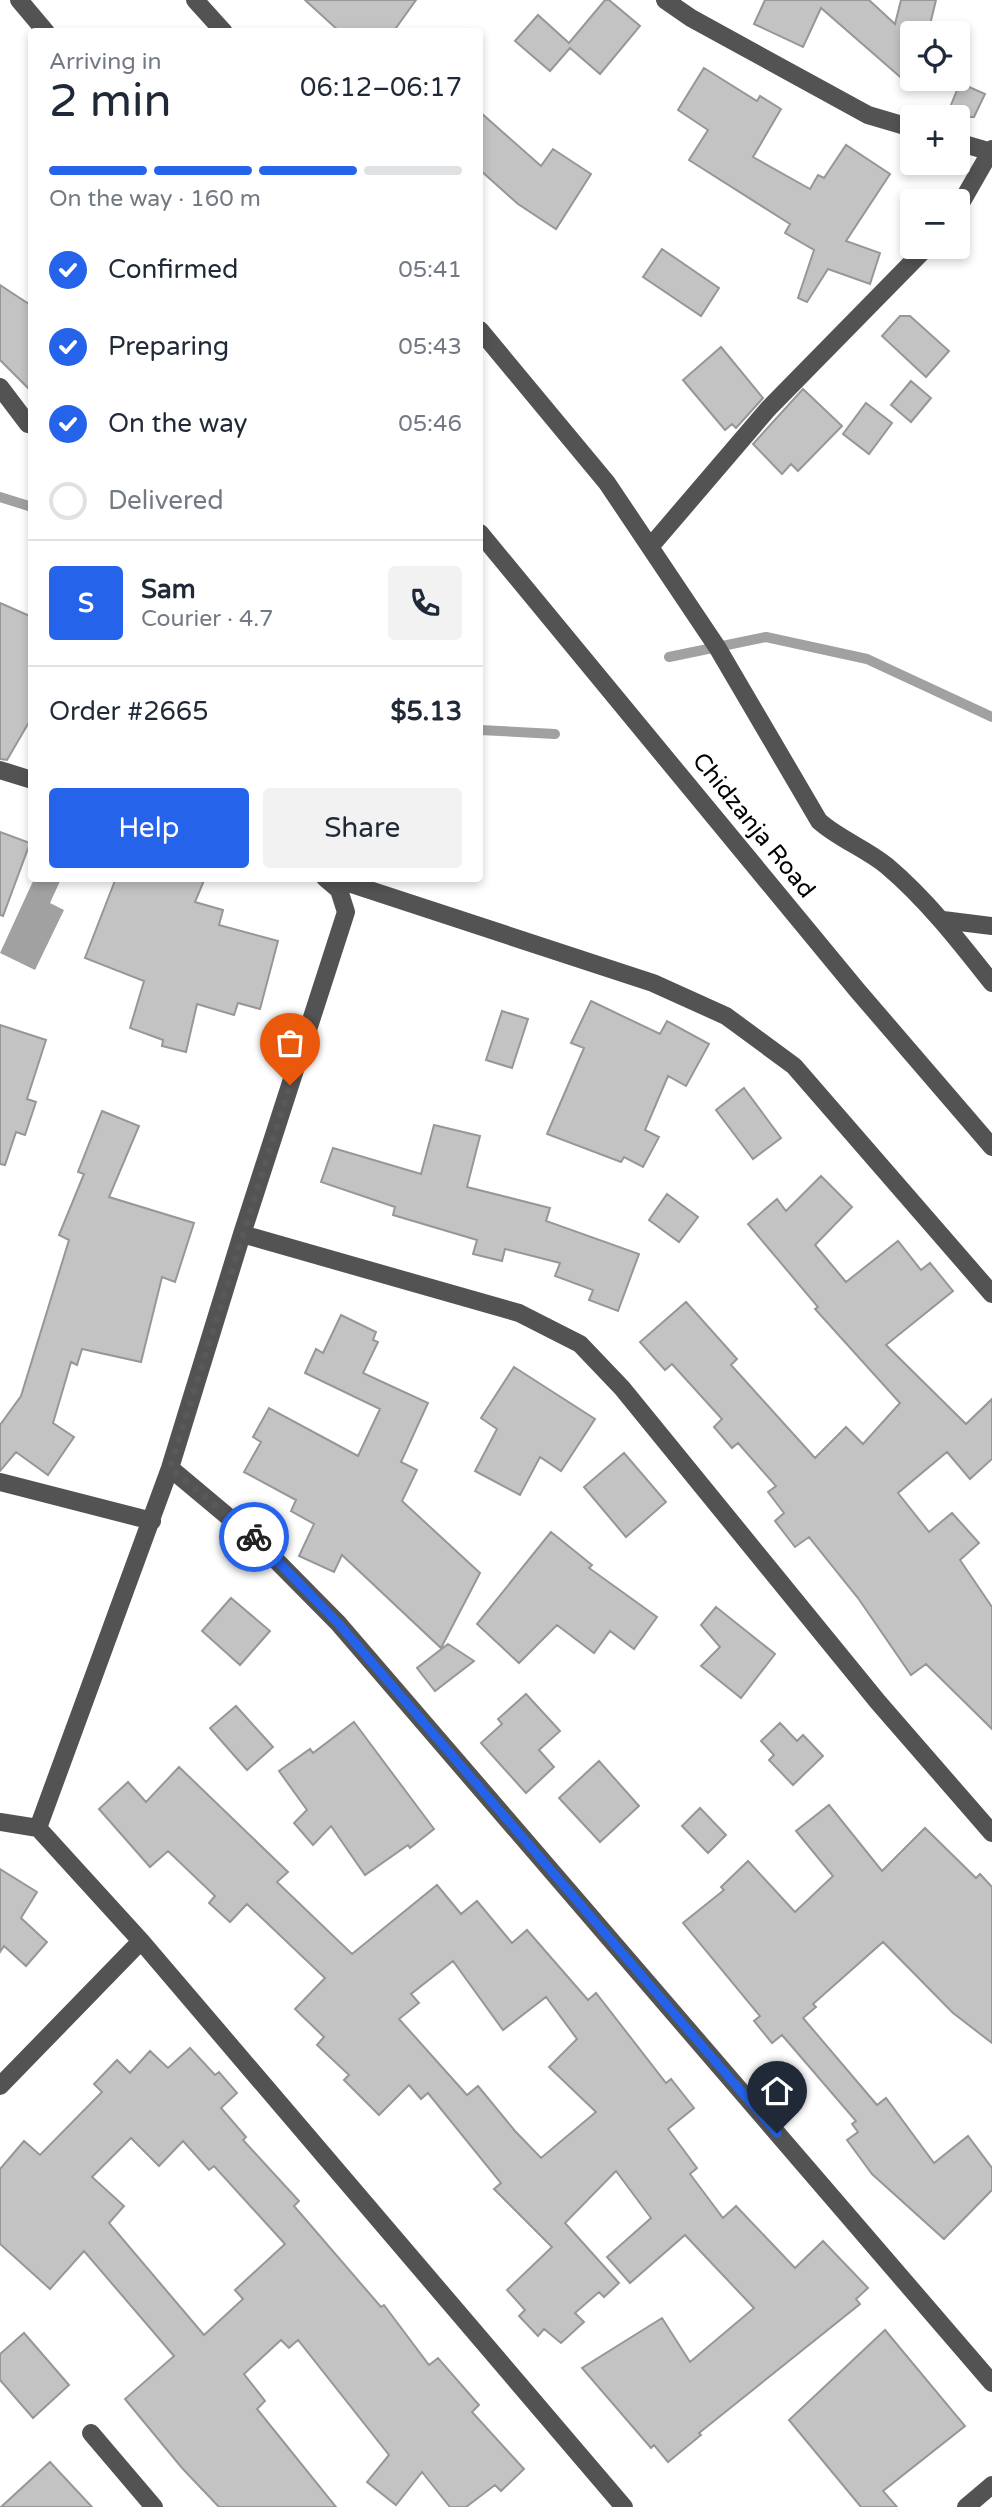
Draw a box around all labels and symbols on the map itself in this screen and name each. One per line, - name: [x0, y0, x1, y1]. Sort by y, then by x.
- street label: Chidzanja Road: [686, 747, 821, 904]
- pin: [260, 1013, 320, 1085]
- courier: [219, 1502, 289, 1572]
- pin: [747, 2061, 807, 2133]

